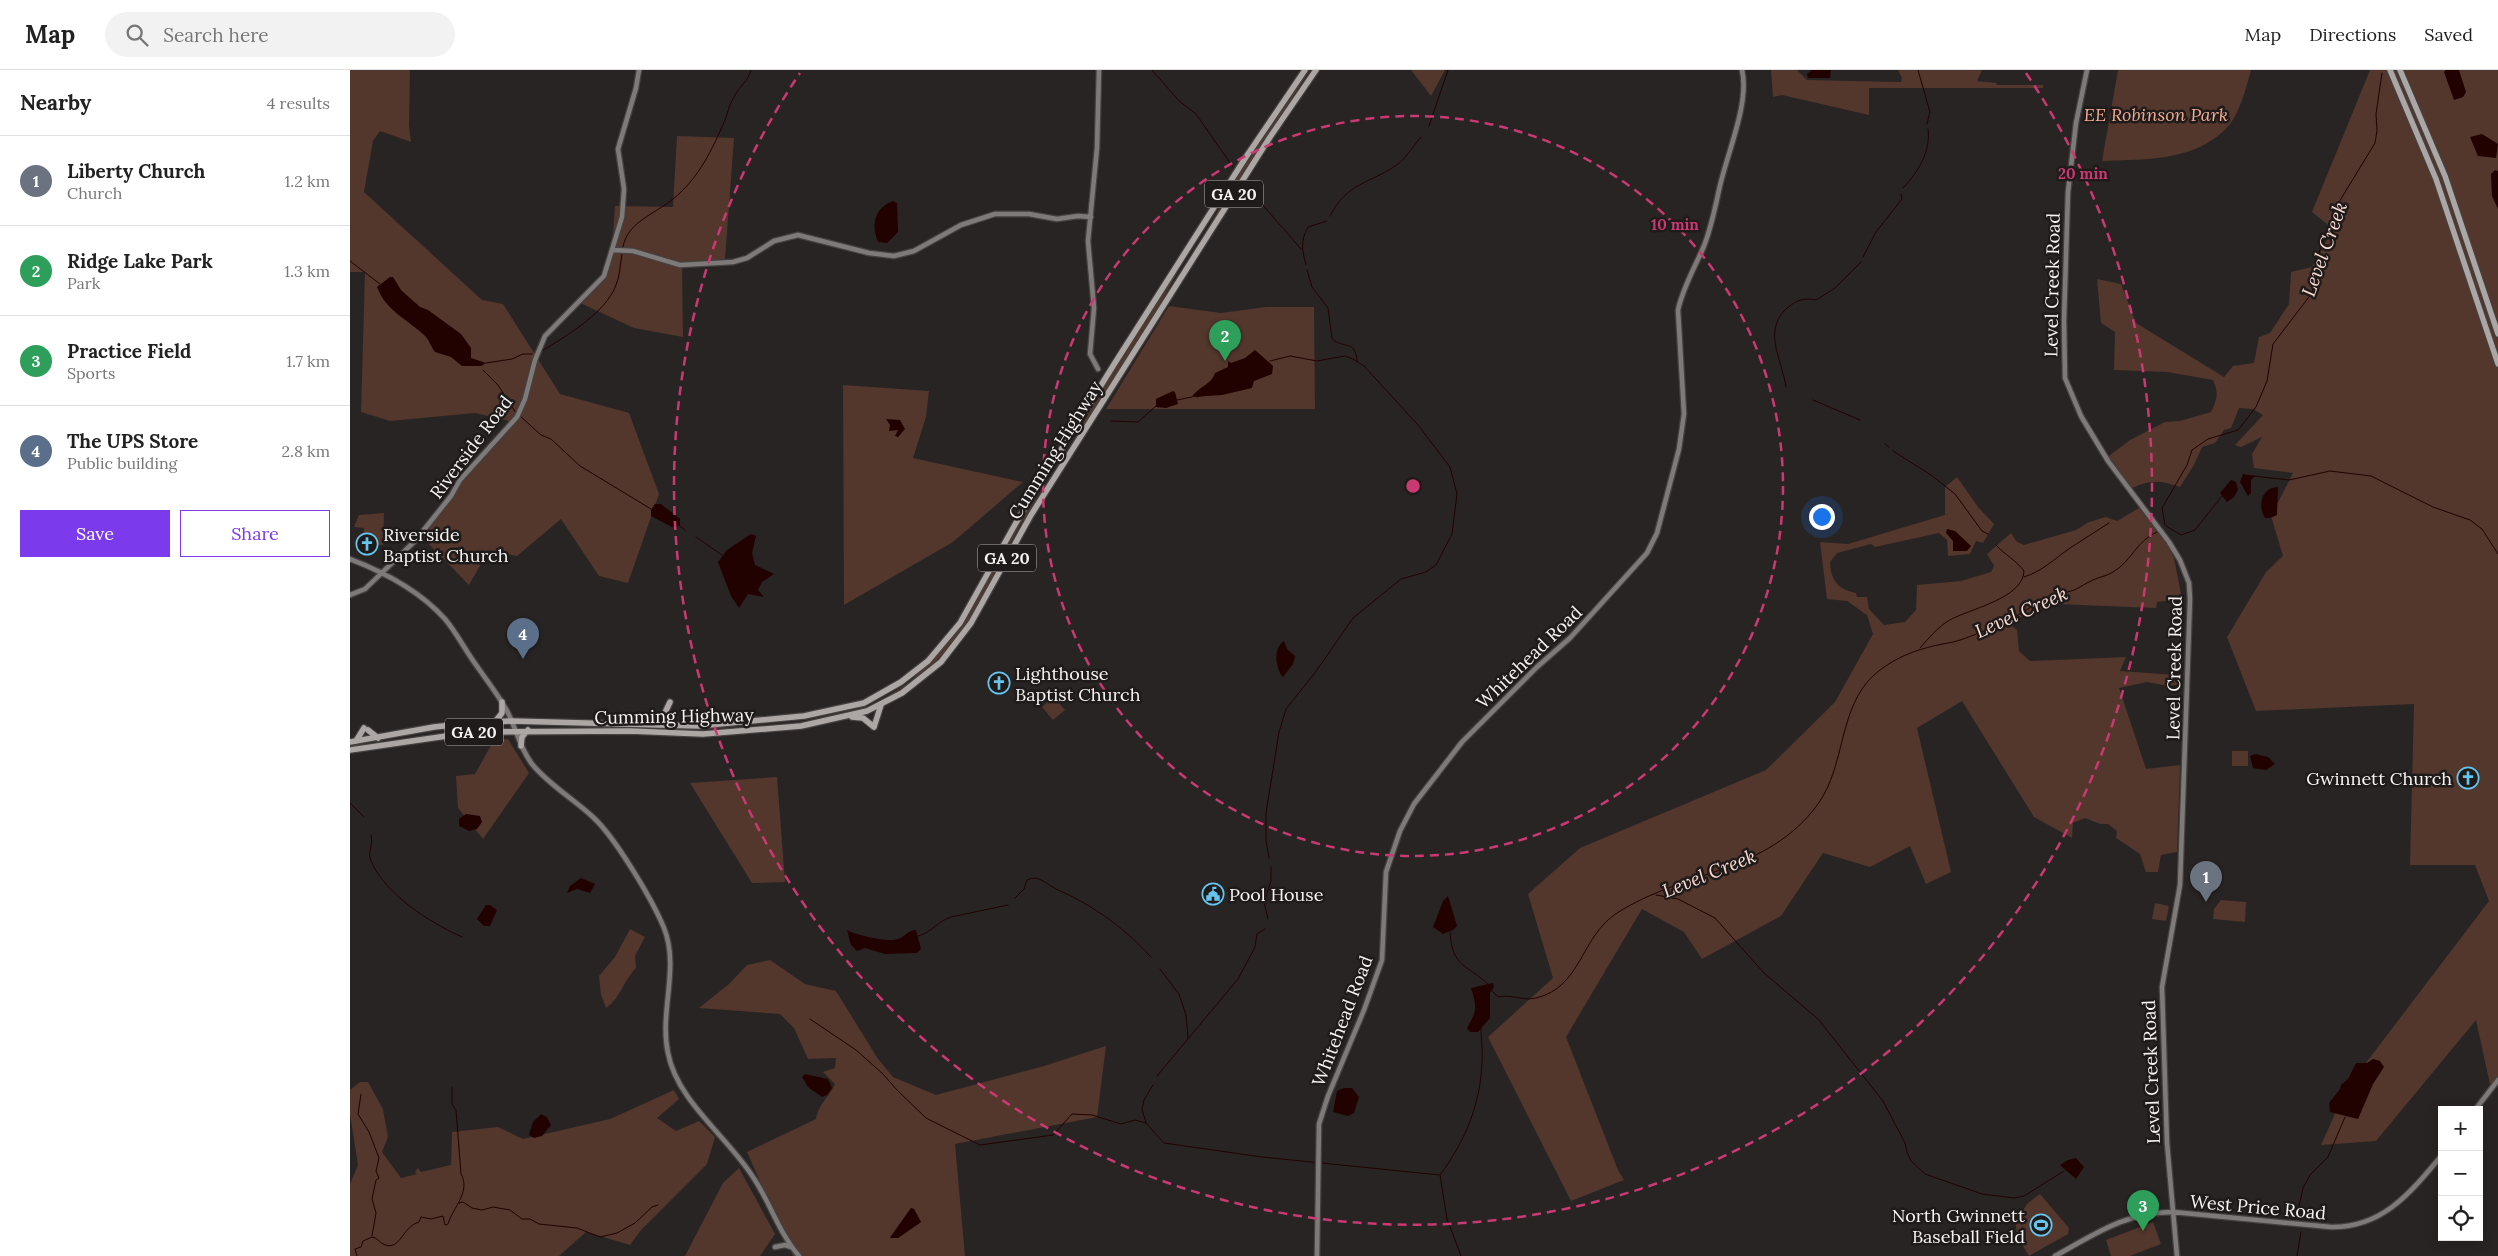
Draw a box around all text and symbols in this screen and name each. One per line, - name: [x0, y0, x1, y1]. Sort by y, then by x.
- search box: [105, 12, 455, 57]
- text: Map: [25, 19, 75, 50]
- icon: search: [123, 21, 151, 49]
- text: Search here: [163, 23, 269, 47]
- text: Map: [2245, 23, 2281, 46]
- text: Directions: [2309, 23, 2396, 46]
- text: Saved: [2424, 23, 2473, 46]
- text: Nearby: [20, 89, 91, 116]
- text: 4 results: [267, 93, 330, 113]
- park label: EE Robinson Park: [2084, 103, 2228, 126]
- text: Liberty Church: [67, 159, 205, 183]
- text: 20 min: [2058, 164, 2108, 183]
- text: 1: [33, 171, 39, 191]
- text: 1.2 km: [285, 171, 330, 191]
- road number: GA 20: [1205, 180, 1263, 208]
- text: Church: [67, 183, 122, 203]
- water label: Level Creek: [2296, 198, 2352, 300]
- street label: Level Creek Road: [2039, 212, 2065, 357]
- text: 10 min: [1651, 215, 1699, 234]
- text: Ridge Lake Park: [67, 249, 213, 273]
- text: 2: [32, 261, 40, 281]
- text: 1.3 km: [284, 261, 330, 281]
- text: Park: [67, 273, 100, 293]
- pin: 2: [1209, 320, 1241, 361]
- text: Practice Field: [67, 339, 191, 363]
- text: 3: [32, 351, 40, 371]
- text: 1.7 km: [286, 351, 330, 371]
- text: Sports: [67, 363, 116, 383]
- street label: Cumming Highway: [1003, 376, 1107, 524]
- street label: Riverside Road: [425, 391, 517, 503]
- text: The UPS Store: [67, 429, 198, 453]
- text: 4: [32, 441, 40, 461]
- text: 2.8 km: [281, 441, 330, 461]
- text: Public building: [67, 453, 177, 473]
- centre of rings: [1404, 477, 1422, 495]
- your location: [1809, 504, 1835, 530]
- button: Save: [20, 510, 170, 557]
- button: Share: [180, 510, 330, 557]
- place label: Riverside Baptist Church: [383, 523, 509, 567]
- church icon: Riverside Baptist Church: [355, 532, 379, 556]
- road number: GA 20: [978, 544, 1036, 572]
- water label: Level Creek: [1971, 581, 2071, 643]
- street label: Level Creek Road: [2161, 595, 2187, 740]
- street label: Whitehead Road: [1471, 601, 1587, 713]
- pin: 4: [507, 618, 539, 659]
- place label: Lighthouse Baptist Church: [1015, 662, 1141, 706]
- church icon: Lighthouse Baptist Church: [987, 671, 1011, 695]
- street label: Cumming Highway: [594, 703, 754, 729]
- road number: GA 20: [445, 719, 503, 746]
- church icon: Gwinnett Church: [2456, 766, 2480, 790]
- place label: Gwinnett Church: [2306, 767, 2452, 790]
- water label: Level Creek: [1659, 843, 1759, 903]
- pin: 1: [2190, 861, 2222, 902]
- public building icon: Pool House: [1201, 882, 1225, 906]
- place label: Pool House: [1229, 883, 1324, 906]
- street label: Whitehead Road: [1307, 952, 1378, 1090]
- street label: Level Creek Road: [2137, 999, 2165, 1145]
- map controls: [2438, 1106, 2483, 1241]
- button: +: [2438, 1106, 2483, 1151]
- button: −: [2438, 1151, 2483, 1196]
- pin: 3: [2127, 1190, 2159, 1231]
- street label: West Price Road: [2189, 1190, 2327, 1224]
- button: locate: [2438, 1196, 2483, 1241]
- place label: North Gwinnett Baseball Field: [1892, 1204, 2025, 1248]
- sports icon: North Gwinnett Baseball Field: [2029, 1213, 2053, 1237]

